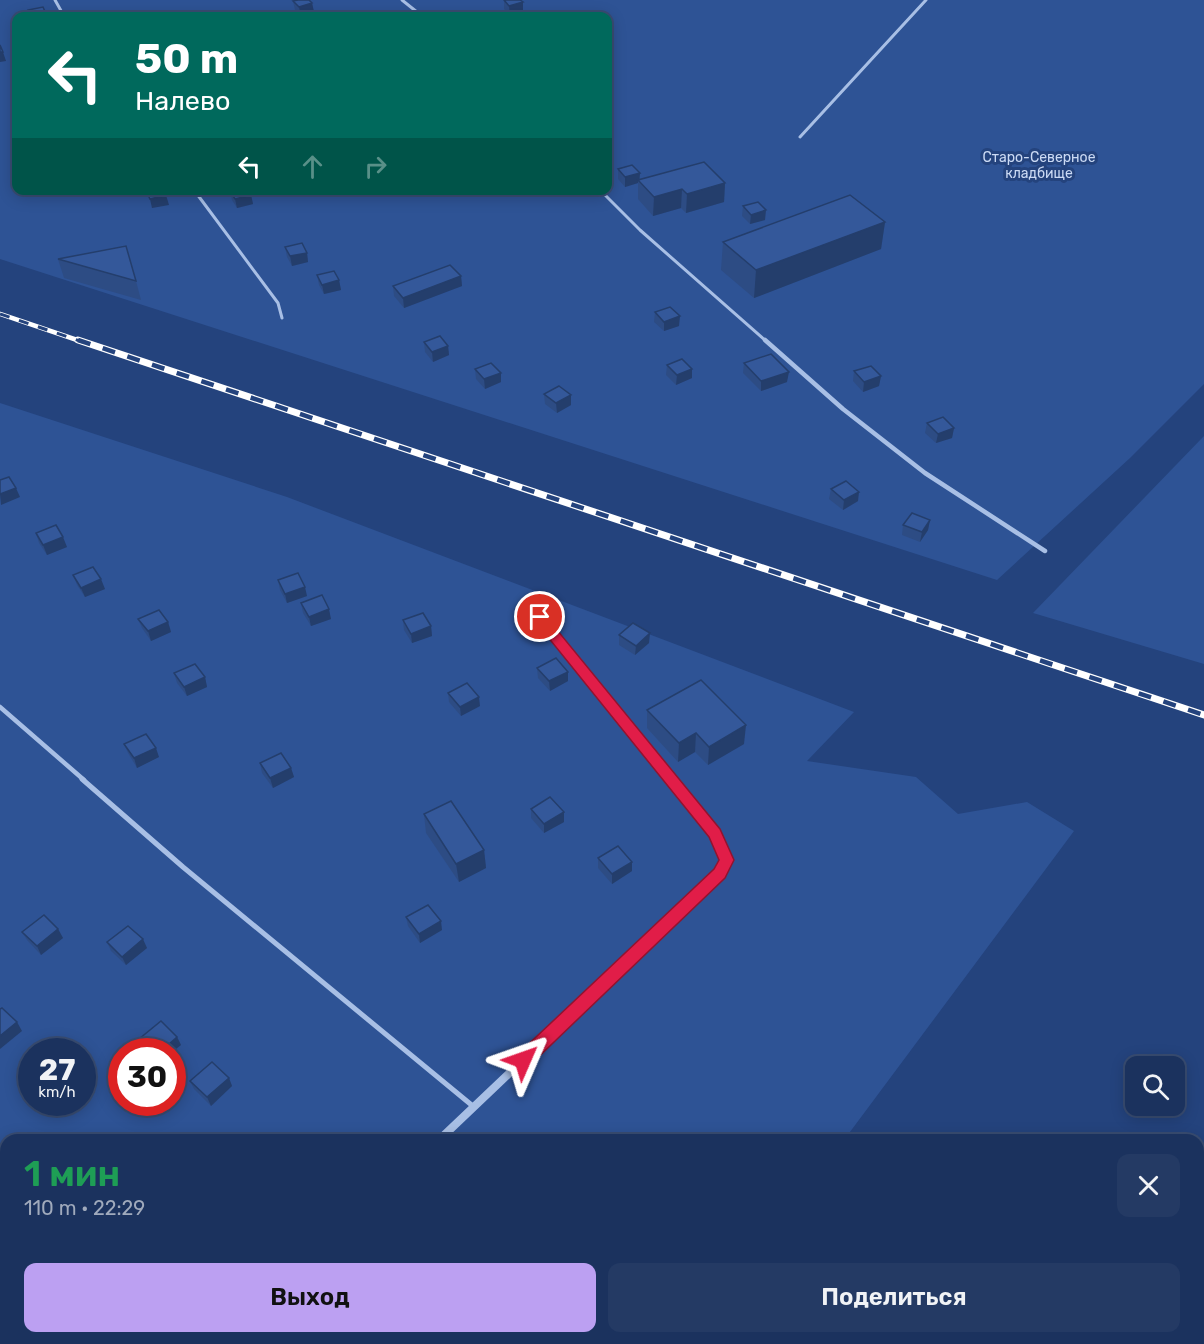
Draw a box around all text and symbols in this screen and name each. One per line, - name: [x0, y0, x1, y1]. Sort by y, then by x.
- text: 50 m: [135, 34, 238, 84]
- icon: left: [36, 36, 114, 114]
- text: Налево: [135, 85, 231, 117]
- park label: Старо-Северное кладбище: [983, 149, 1096, 182]
- icon: left: [233, 150, 266, 183]
- icon: ahead: [296, 150, 329, 183]
- icon: right: [359, 150, 392, 183]
- pin: [514, 591, 565, 642]
- icon: arrive: [523, 600, 556, 633]
- position arrow: [491, 1028, 555, 1092]
- speed limit sign: 30: [108, 1038, 186, 1116]
- text: 27: [39, 1052, 75, 1088]
- map controls: [1125, 1056, 1185, 1116]
- button: search: [1125, 1056, 1185, 1116]
- text: km/h: [38, 1083, 76, 1101]
- text: 1 мин: [24, 1152, 120, 1195]
- button: close: [1117, 1154, 1180, 1217]
- text: 110 m · 22:29: [24, 1196, 145, 1220]
- button: Выход: [24, 1263, 596, 1332]
- button: Поделиться: [608, 1263, 1180, 1332]

